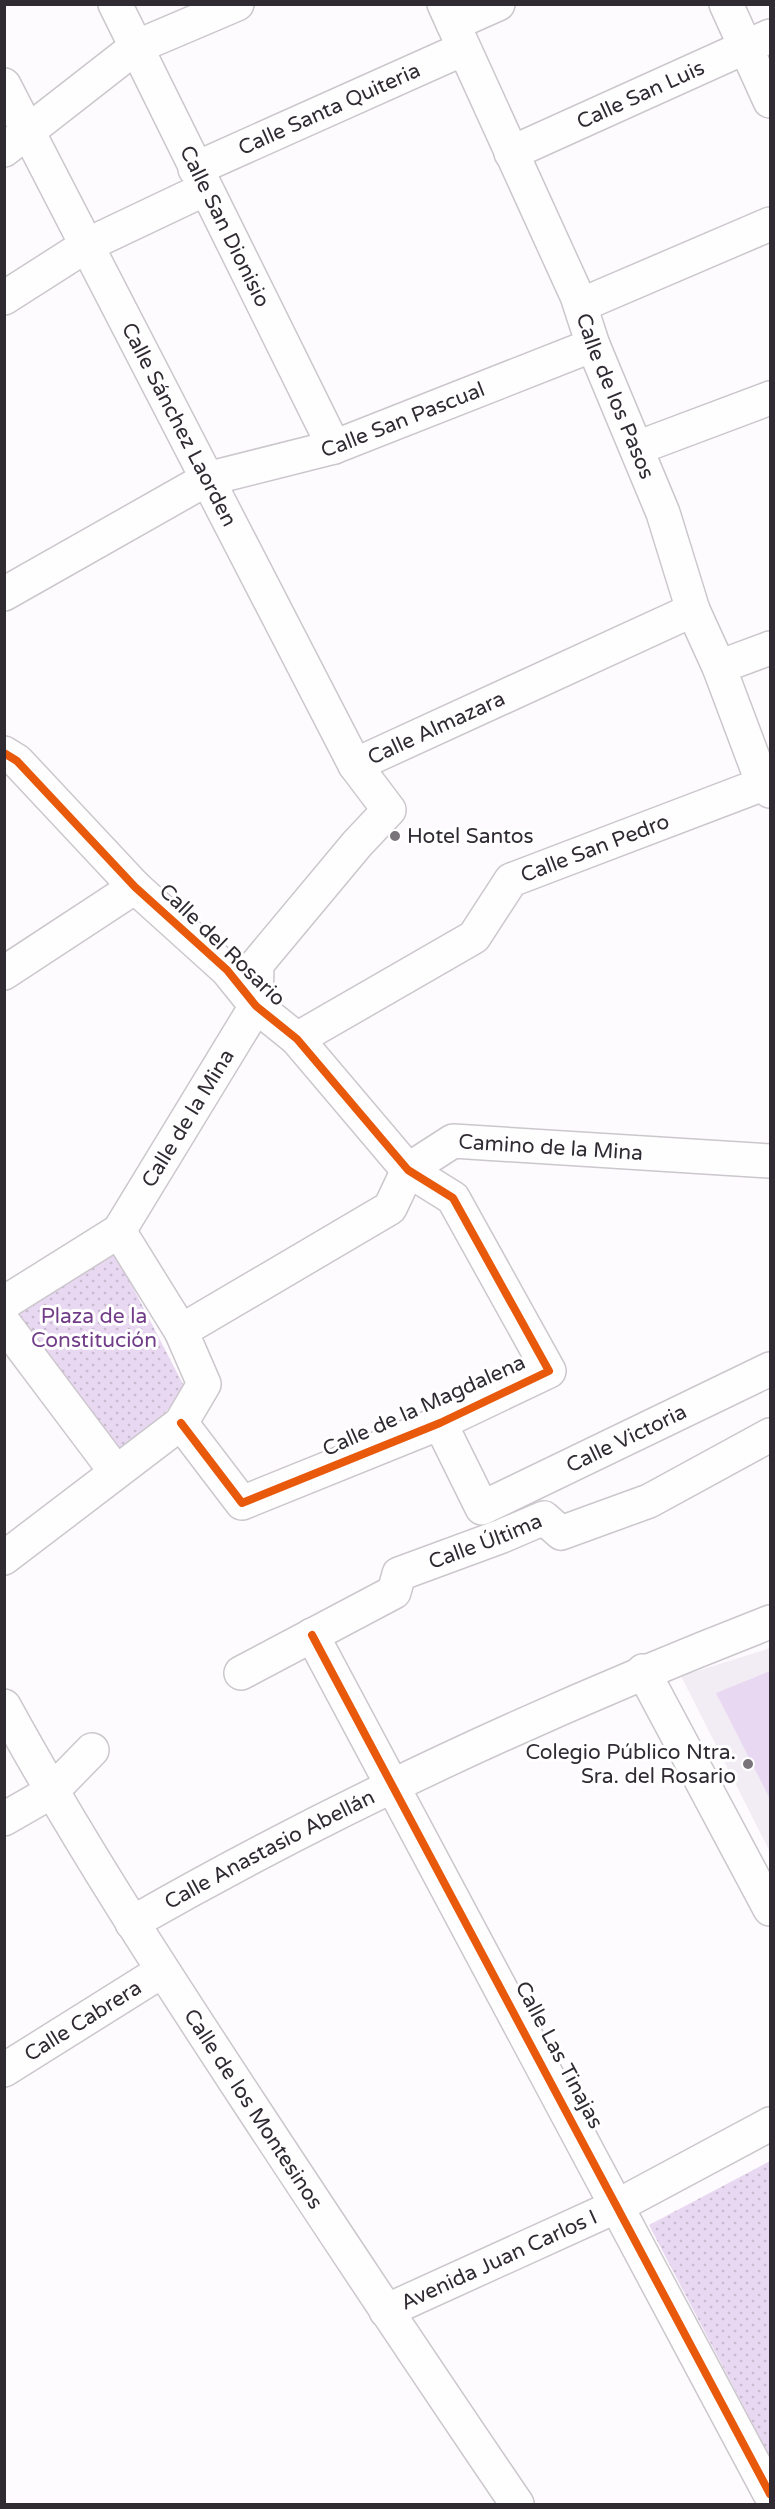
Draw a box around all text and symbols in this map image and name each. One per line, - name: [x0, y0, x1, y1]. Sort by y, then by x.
- street label: Calle San Luis: [573, 55, 708, 134]
- street label: Calle Santa Quiteria: [234, 57, 424, 161]
- street label: Calle San Dionisio: [174, 141, 275, 311]
- street label: Calle de los Pasos: [571, 310, 660, 483]
- street label: Calle Sánchez Laorden: [116, 318, 242, 531]
- street label: Calle San Pascual: [318, 377, 488, 462]
- street label: Calle Almazara: [364, 686, 509, 770]
- street label: Calle San Pedro: [517, 808, 673, 888]
- place label: Hotel Santos: [407, 824, 534, 849]
- marker: Hotel Santos: [388, 829, 402, 843]
- street label: Calle del Rosario: [154, 878, 290, 1012]
- street label: Calle de la Mina: [136, 1045, 239, 1192]
- street label: Camino de la Mina: [458, 1129, 644, 1165]
- park label: Plaza de la Constitución: [31, 1304, 157, 1353]
- street label: Calle de la Magdalena: [319, 1350, 529, 1462]
- street label: Calle Victoria: [562, 1399, 691, 1478]
- street label: Calle Última: [425, 1508, 546, 1574]
- place label: Colegio Público Ntra. Sra. del Rosario: [525, 1740, 736, 1789]
- marker: Colegio Público Ntra. Sra. del Rosario: [741, 1757, 755, 1771]
- street label: Calle Anastasio Abellán: [160, 1784, 379, 1915]
- street label: Calle Cabrera: [20, 1975, 146, 2067]
- street label: Calle Las Tinajas: [510, 1977, 608, 2133]
- street label: Calle de los Montesinos: [179, 2004, 328, 2214]
- street label: Avenida Juan Carlos I: [397, 2204, 601, 2315]

